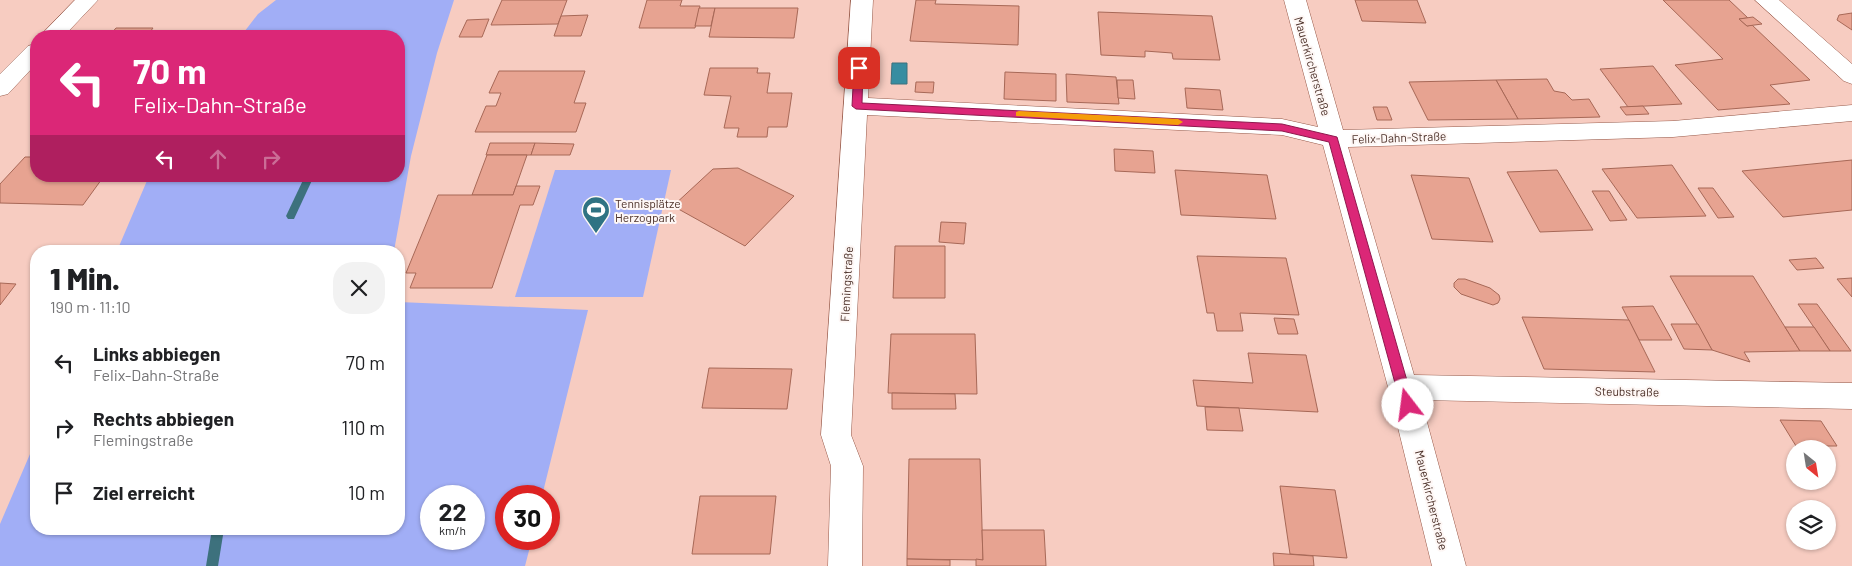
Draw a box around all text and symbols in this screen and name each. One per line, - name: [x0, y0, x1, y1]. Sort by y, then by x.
- street label: Mauerkircherstraße: [1292, 15, 1334, 117]
- pin: [838, 47, 880, 89]
- text: 70 m: [133, 49, 207, 91]
- icon: left: [50, 50, 115, 115]
- icon: arrive: [845, 54, 873, 82]
- text: Felix-Dahn-Straße: [133, 91, 307, 117]
- street label: Felix-Dahn-Straße: [1351, 128, 1447, 146]
- icon: left: [151, 145, 179, 173]
- icon: ahead: [204, 145, 232, 173]
- icon: right: [257, 145, 285, 173]
- sports icon: Tennisplätze Herzogpark: [581, 195, 611, 234]
- place label: Tennisplätze Herzogpark: [615, 196, 681, 224]
- street label: Flemingstraße: [837, 246, 855, 322]
- text: 1 Min.: [50, 260, 120, 296]
- button: close: [333, 262, 385, 314]
- text: 190 m · 11:10: [50, 297, 130, 316]
- text: Links abbiegen: [93, 342, 220, 365]
- icon: left: [50, 349, 78, 377]
- text: 70 m: [346, 351, 385, 374]
- text: Felix-Dahn-Straße: [93, 365, 219, 384]
- position arrow: [1381, 378, 1433, 430]
- street label: Steubstraße: [1595, 383, 1659, 399]
- text: Rechts abbiegen: [93, 407, 234, 430]
- icon: right: [50, 414, 78, 442]
- text: 110 m: [341, 416, 385, 439]
- text: Flemingstraße: [93, 430, 194, 449]
- north arrow: [1786, 440, 1836, 490]
- map controls: [1786, 440, 1836, 550]
- street label: Mauerkircherstraße: [1413, 449, 1451, 551]
- icon: arrive: [50, 479, 78, 507]
- text: Ziel erreicht: [93, 481, 195, 504]
- text: 10 m: [348, 481, 385, 504]
- speed limit sign: 30: [495, 485, 560, 550]
- text: 22: [438, 496, 467, 526]
- button: layers: [1786, 500, 1836, 550]
- text: km/h: [439, 523, 466, 537]

